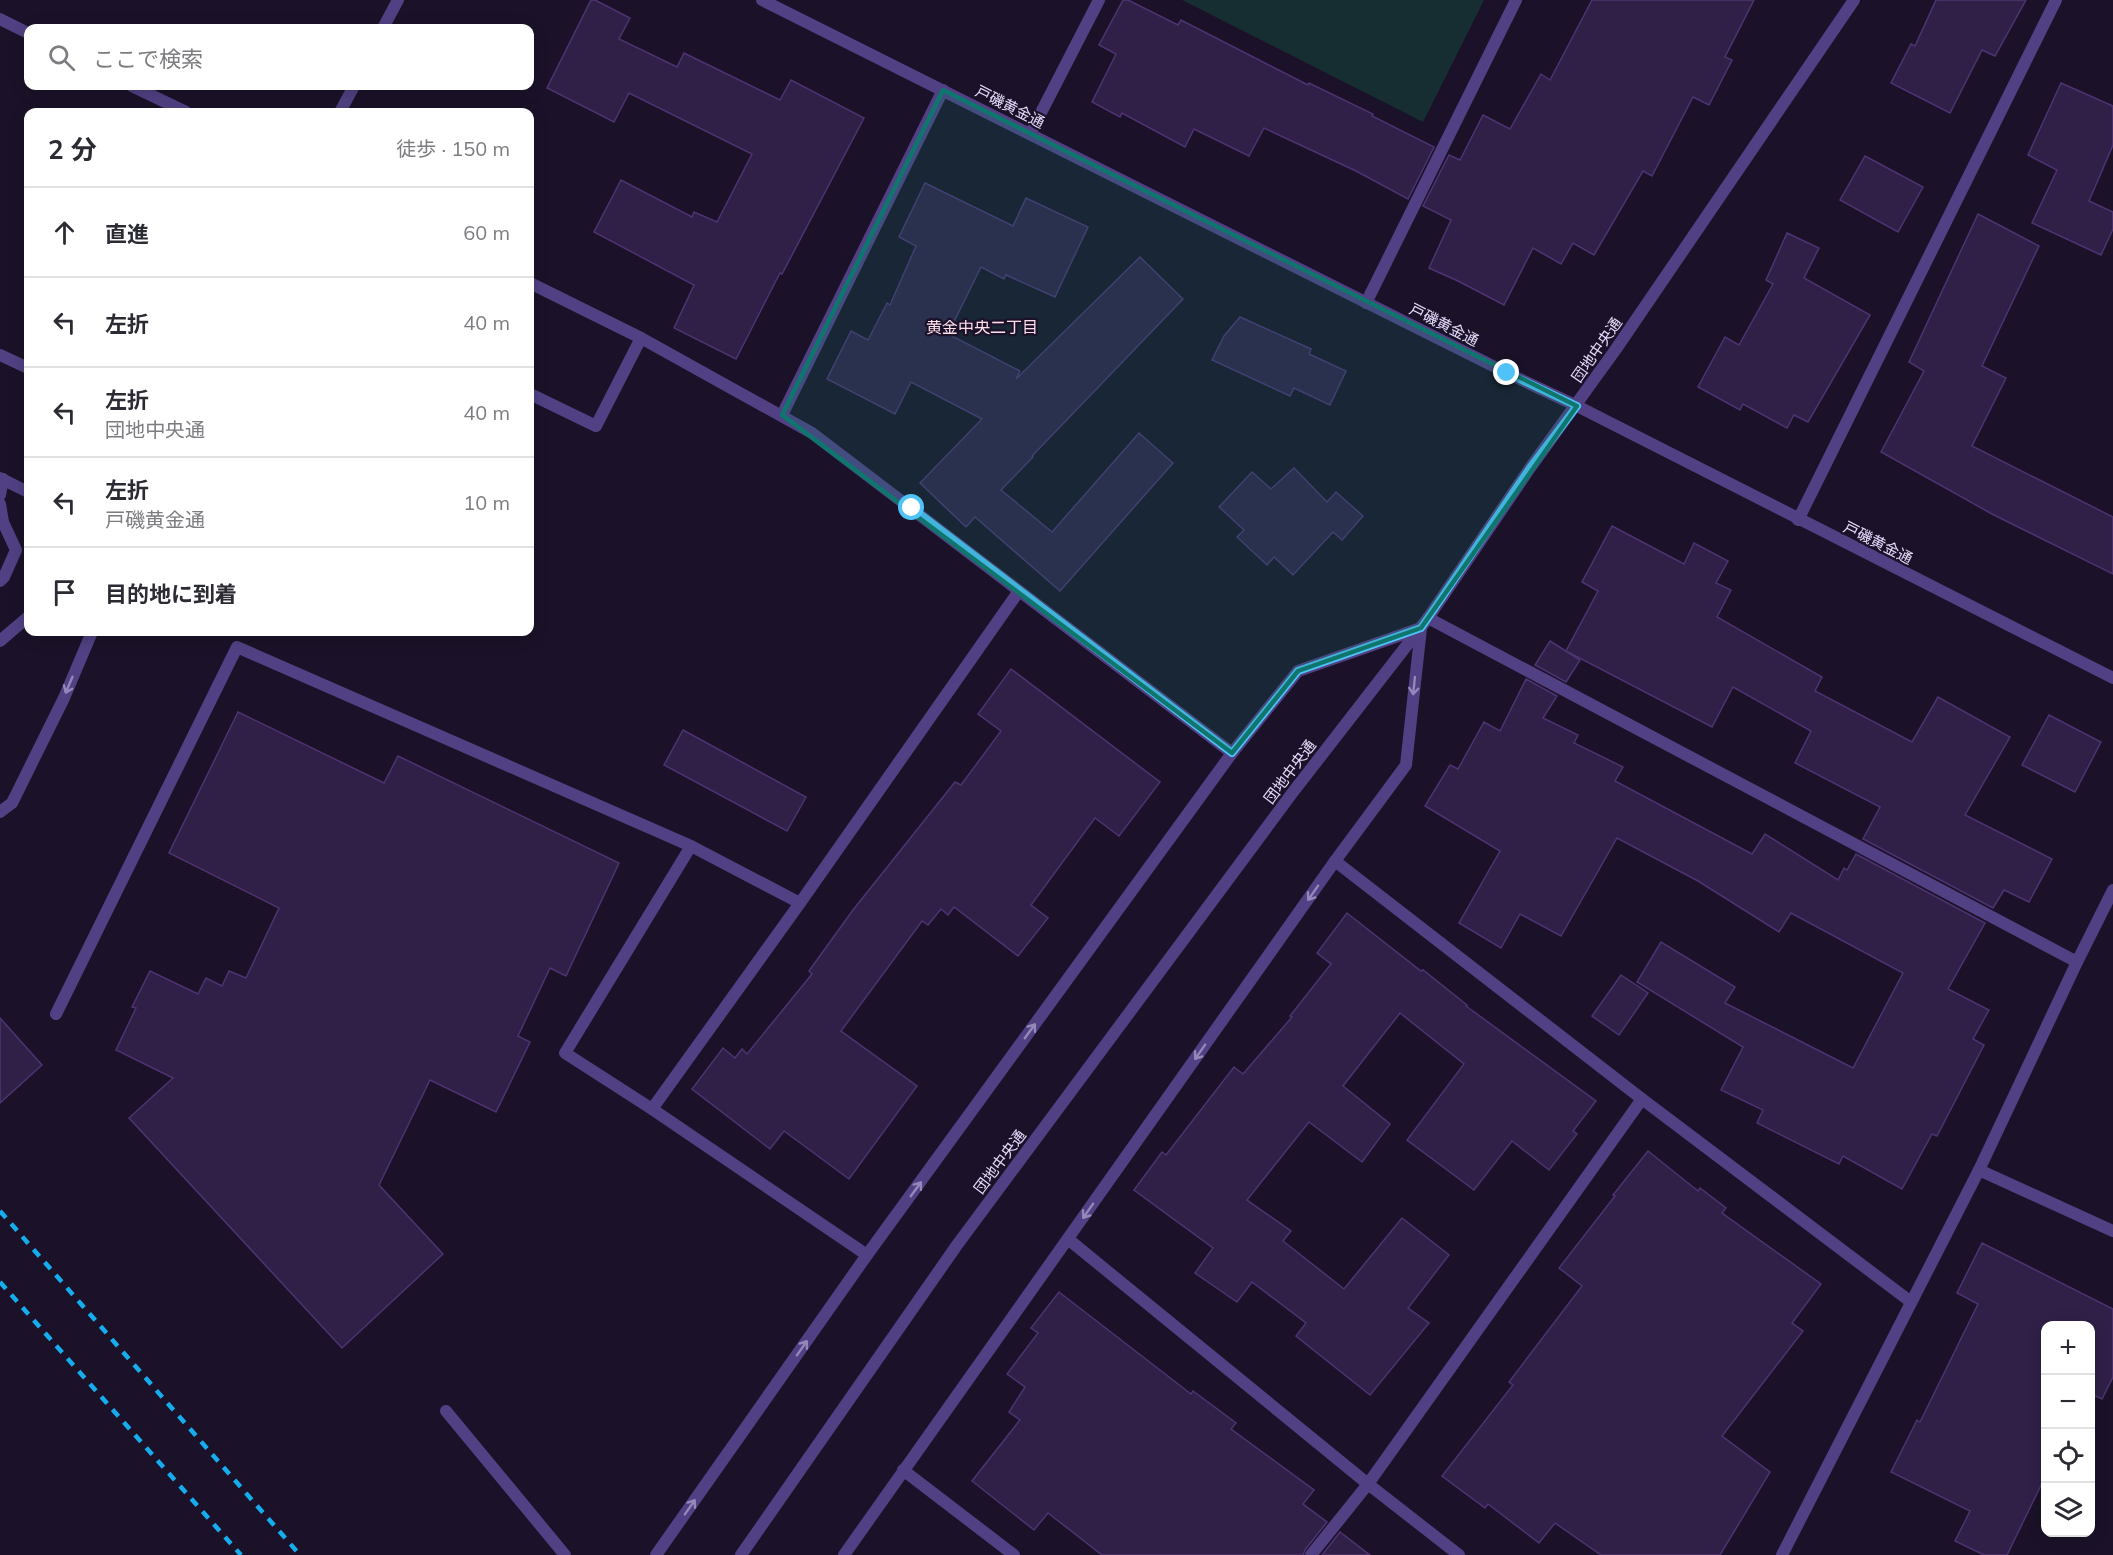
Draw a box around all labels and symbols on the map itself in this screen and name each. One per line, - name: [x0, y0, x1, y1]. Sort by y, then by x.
- street label: 戸磯黄金通: [972, 81, 1048, 132]
- street label: 戸磯黄金通: [1406, 299, 1482, 350]
- street label: 団地中央通: [1567, 314, 1626, 386]
- district label: 黄金中央二丁目: [926, 317, 1038, 337]
- route end: [1493, 359, 1519, 385]
- route start: [898, 494, 924, 520]
- street label: 戸磯黄金通: [1840, 517, 1916, 568]
- one-way arrow: [63, 676, 74, 694]
- one-way arrow: [1408, 676, 1419, 696]
- street label: 団地中央通: [1259, 736, 1320, 807]
- one-way arrow: [1307, 884, 1319, 900]
- one-way arrow: [1024, 1024, 1036, 1040]
- one-way arrow: [1194, 1043, 1206, 1060]
- street label: 団地中央通: [969, 1126, 1030, 1197]
- one-way arrow: [909, 1182, 922, 1198]
- one-way arrow: [1082, 1203, 1094, 1219]
- one-way arrow: [796, 1340, 808, 1356]
- one-way arrow: [684, 1500, 696, 1516]

